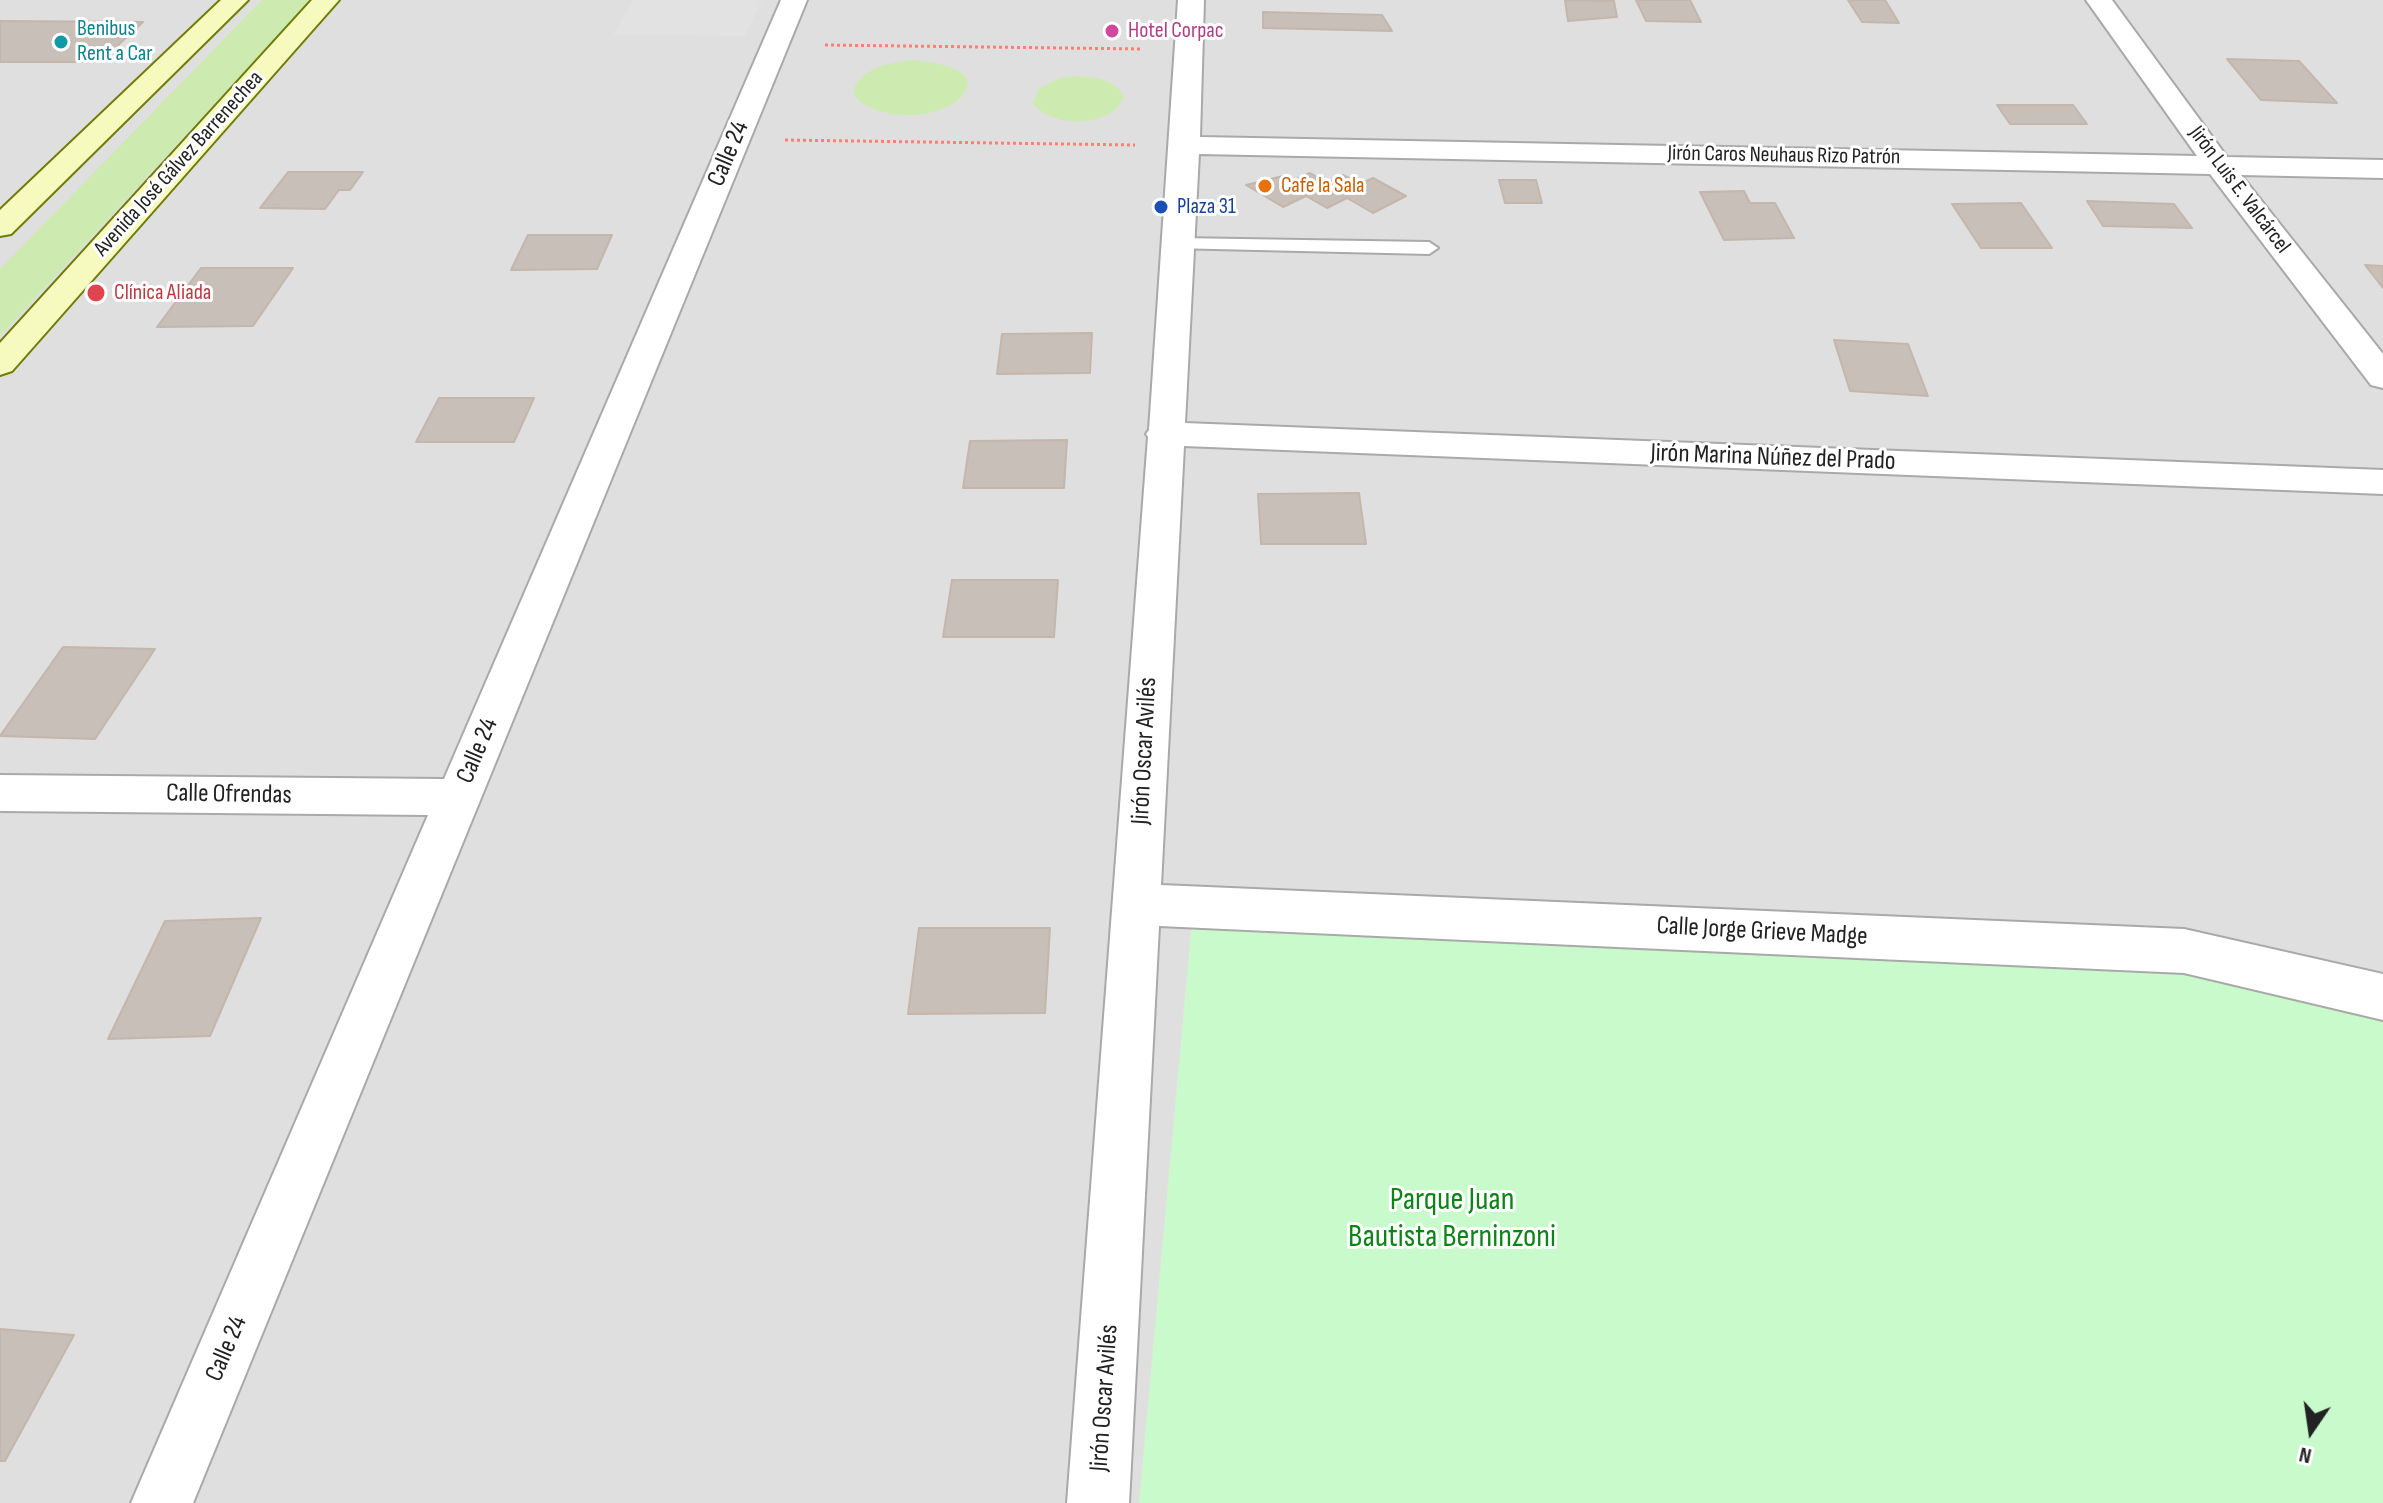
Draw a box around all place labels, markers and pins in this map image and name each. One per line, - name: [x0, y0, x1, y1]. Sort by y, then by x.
- place label: Benibus Rent a Car: [77, 16, 153, 68]
- place label: Hotel Corpac: [1128, 18, 1224, 44]
- marker: Hotel Corpac: [1103, 22, 1121, 40]
- marker: Benibus Rent a Car: [52, 33, 70, 51]
- place label: Cafe la Sala: [1281, 173, 1364, 199]
- marker: Cafe la Sala: [1256, 177, 1274, 195]
- place label: Plaza 31: [1177, 194, 1236, 220]
- marker: Plaza 31: [1152, 198, 1170, 216]
- place label: Clínica Aliada: [114, 280, 211, 306]
- marker: Clínica Aliada: [85, 282, 107, 304]

